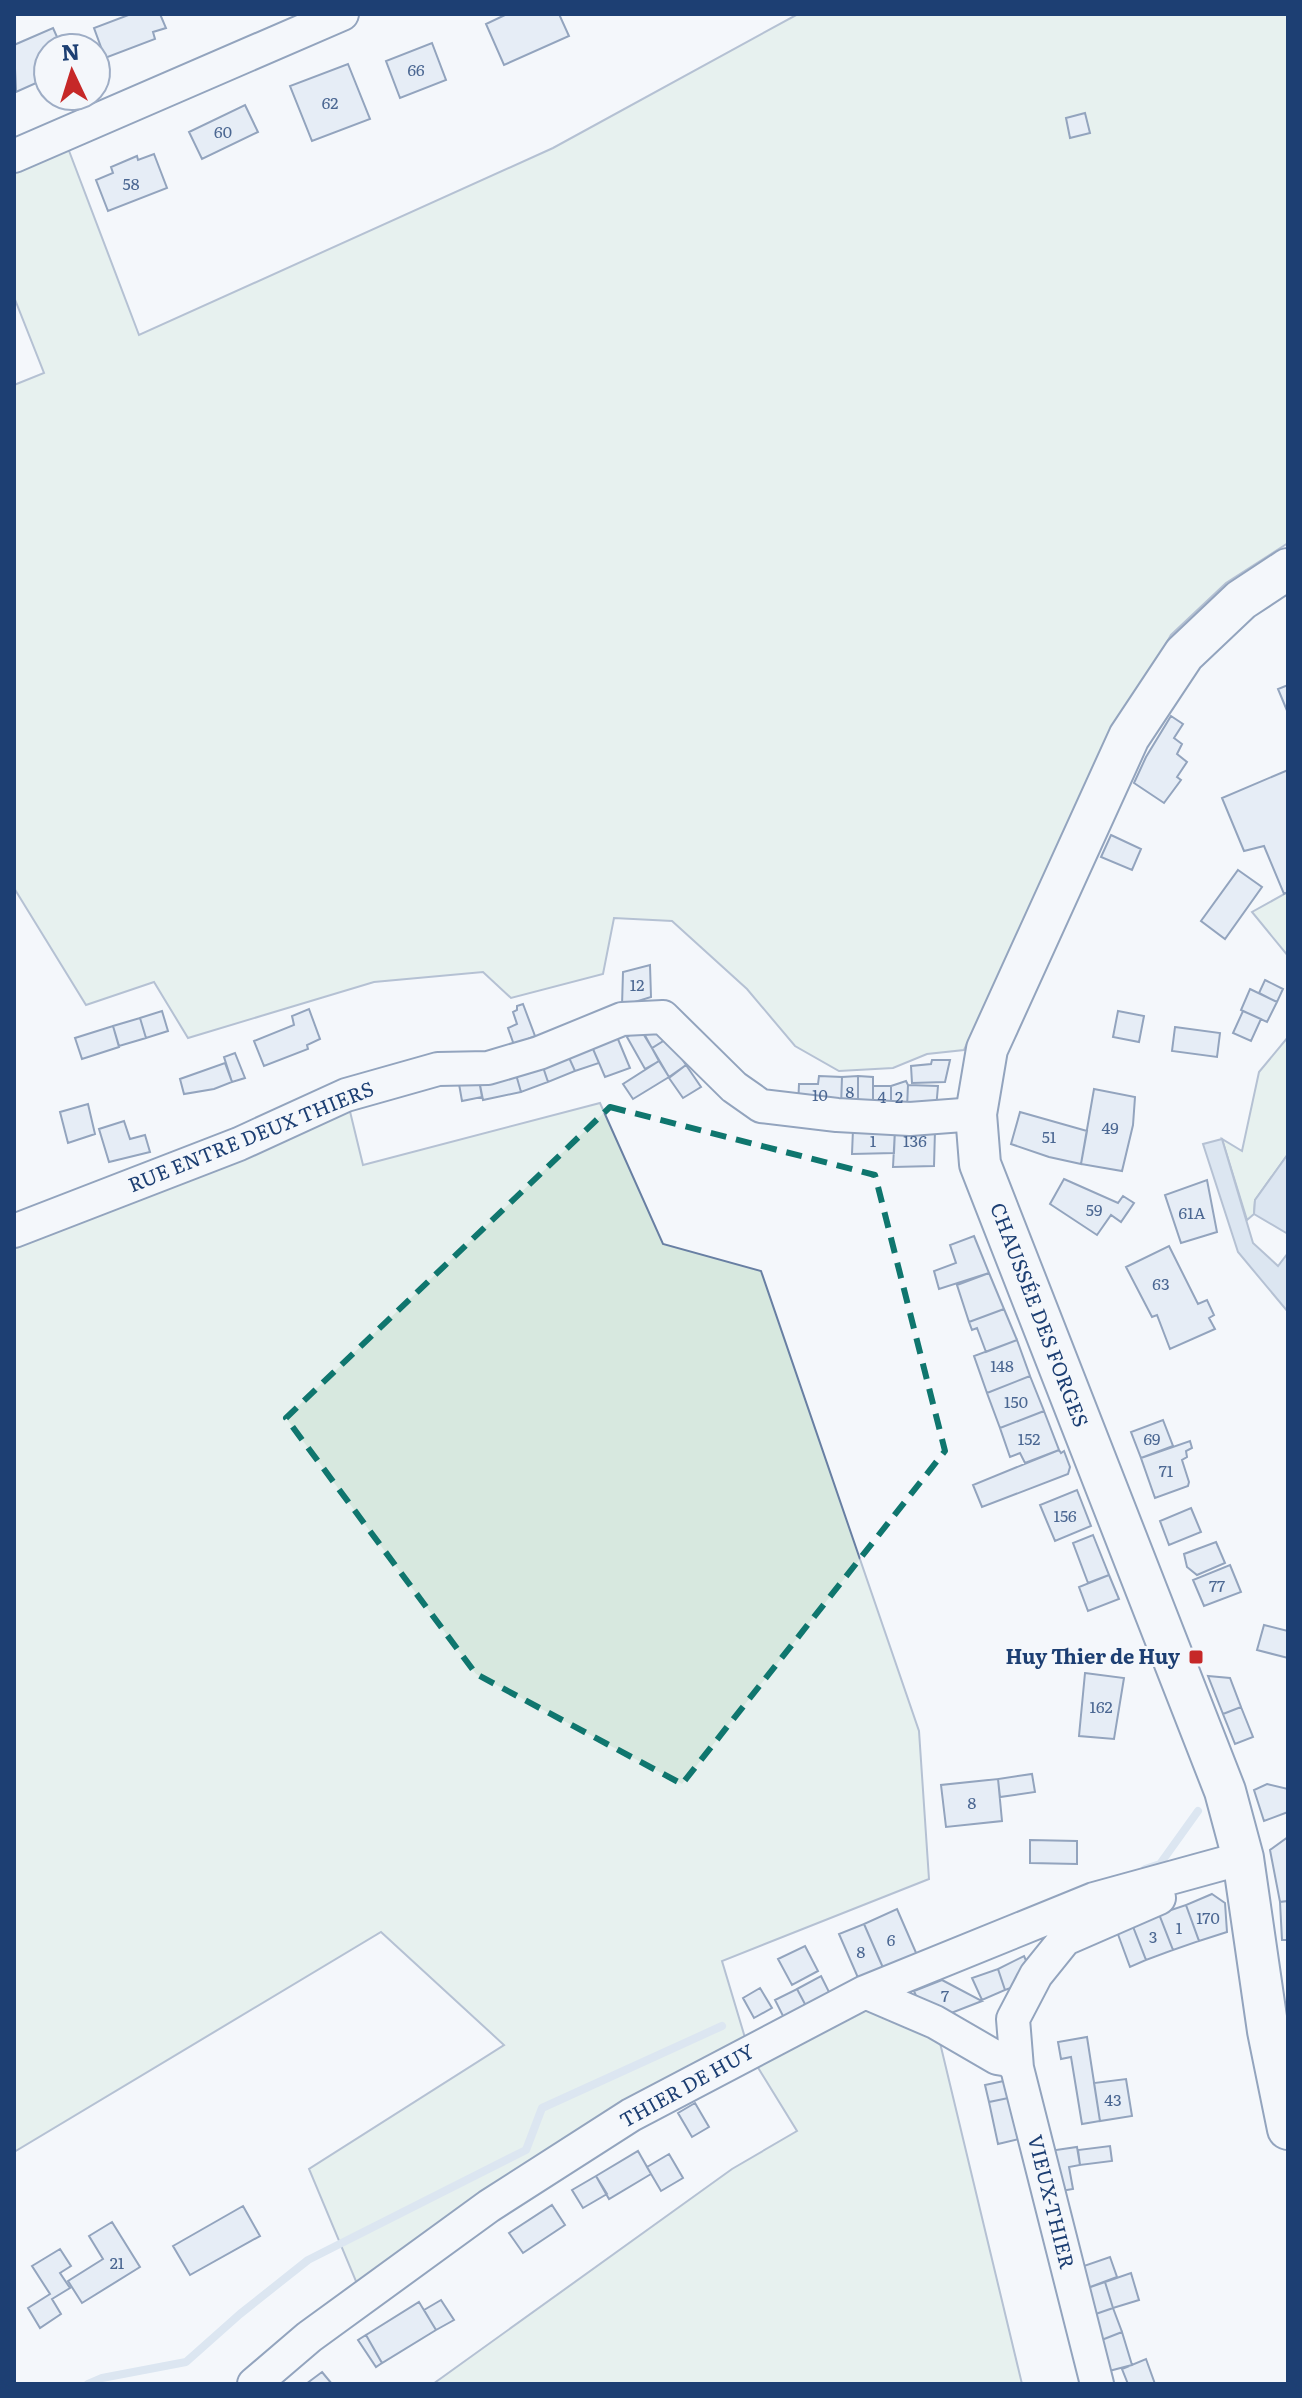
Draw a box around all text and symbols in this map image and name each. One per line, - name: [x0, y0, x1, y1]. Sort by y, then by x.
- north arrow: [32, 32, 112, 112]
- text: N: [60, 33, 81, 68]
- house number: 66: [407, 57, 425, 81]
- house number: 62: [322, 90, 338, 114]
- house number: 60: [214, 119, 232, 143]
- house number: 58: [123, 171, 140, 195]
- house number: 12: [630, 972, 644, 996]
- street label: RUE ENTRE DEUX THIERS: [123, 1072, 378, 1198]
- house number: 8: [846, 1079, 855, 1103]
- house number: 10: [812, 1082, 828, 1106]
- house number: 4: [878, 1084, 887, 1108]
- house number: 2: [895, 1084, 903, 1108]
- house number: 49: [1101, 1115, 1119, 1139]
- house number: 51: [1042, 1124, 1057, 1148]
- house number: 1: [870, 1128, 877, 1152]
- house number: 136: [903, 1128, 927, 1152]
- house number: 59: [1086, 1197, 1102, 1221]
- street label: CHAUSSÉE DES FORGES: [984, 1198, 1098, 1431]
- house number: 61A: [1179, 1200, 1206, 1224]
- house number: 63: [1152, 1271, 1170, 1295]
- house number: 148: [990, 1353, 1014, 1377]
- house number: 150: [1004, 1389, 1028, 1413]
- house number: 152: [1018, 1426, 1040, 1450]
- house number: 69: [1144, 1426, 1160, 1450]
- house number: 71: [1159, 1458, 1174, 1482]
- house number: 156: [1053, 1503, 1077, 1527]
- house number: 77: [1209, 1573, 1225, 1597]
- place label: Huy Thier de Huy: [1006, 1640, 1181, 1670]
- marker: Huy Thier de Huy: [1187, 1648, 1205, 1666]
- house number: 162: [1089, 1694, 1113, 1718]
- house number: 8: [968, 1790, 977, 1814]
- house number: 170: [1196, 1905, 1220, 1929]
- house number: 1: [1176, 1915, 1183, 1939]
- house number: 3: [1149, 1924, 1157, 1948]
- house number: 6: [887, 1927, 896, 1951]
- house number: 8: [857, 1939, 866, 1963]
- house number: 7: [941, 1983, 949, 2007]
- street label: THIER DE HUY: [613, 2035, 759, 2134]
- house number: 43: [1104, 2087, 1122, 2111]
- street label: VIEUX-THIER: [1022, 2131, 1084, 2272]
- house number: 21: [110, 2250, 125, 2274]

